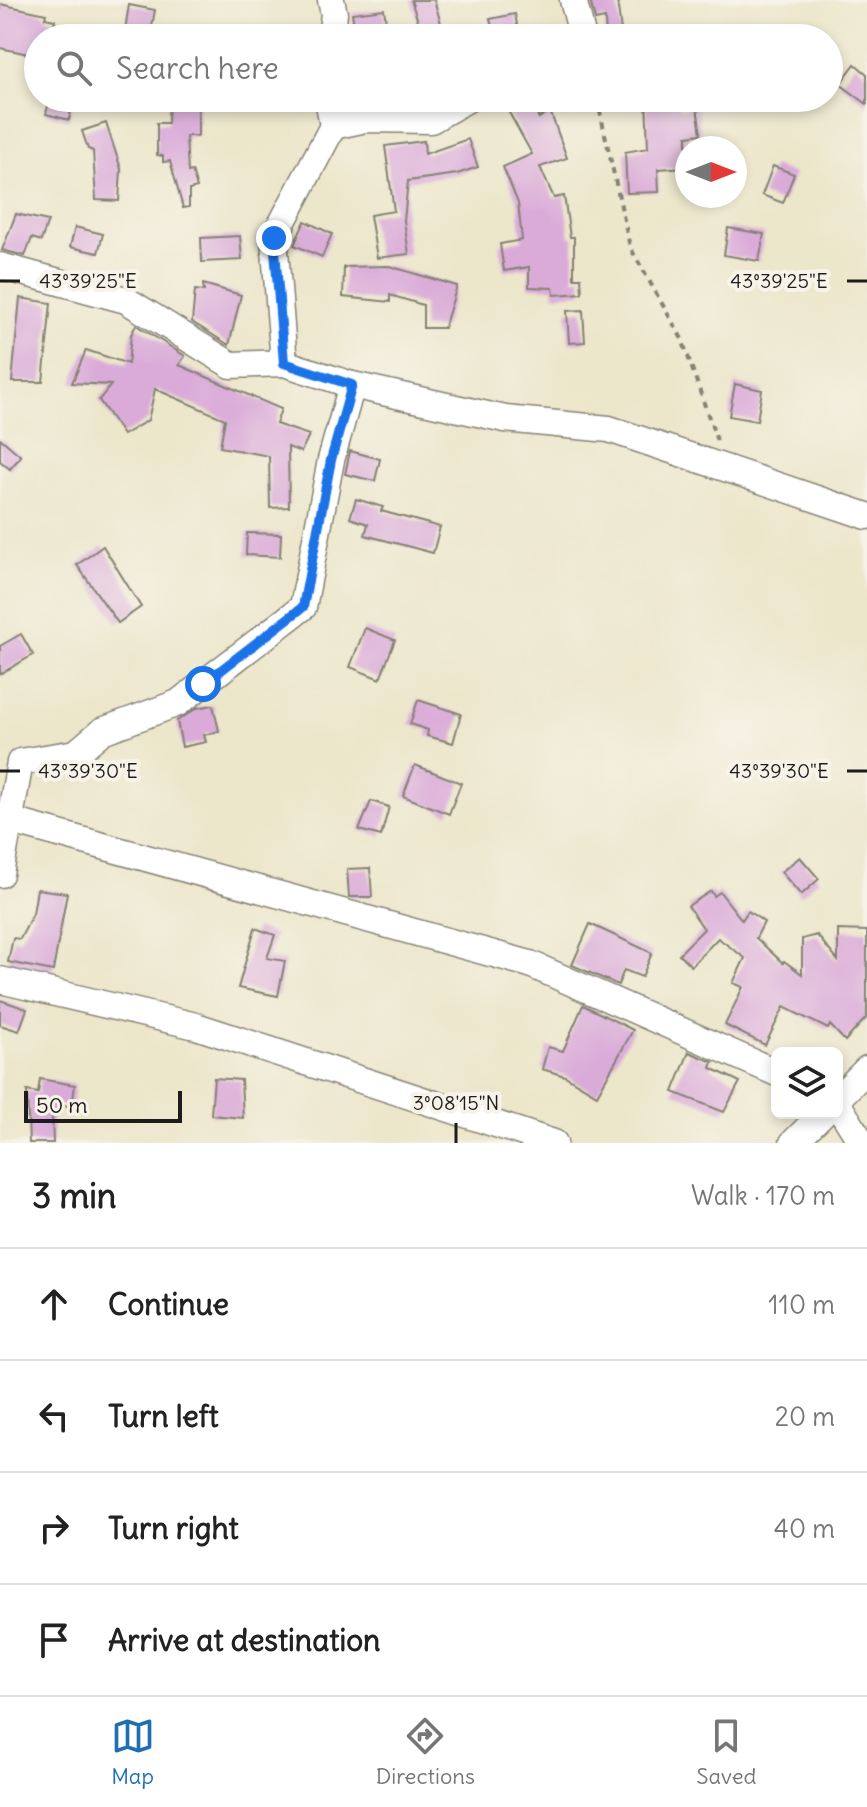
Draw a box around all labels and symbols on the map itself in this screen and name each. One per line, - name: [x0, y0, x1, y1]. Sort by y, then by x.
- north arrow: [675, 136, 747, 208]
- route end: [256, 220, 292, 256]
- text: 43°39'25"E: [39, 268, 137, 293]
- text: 43°39'25"E: [730, 268, 828, 293]
- route start: [185, 666, 221, 702]
- text: 43°39'30"E: [38, 758, 138, 783]
- text: 43°39'30"E: [729, 758, 829, 783]
- scale bar: [24, 1087, 182, 1123]
- text: 3°08'15"N: [413, 1090, 499, 1115]

